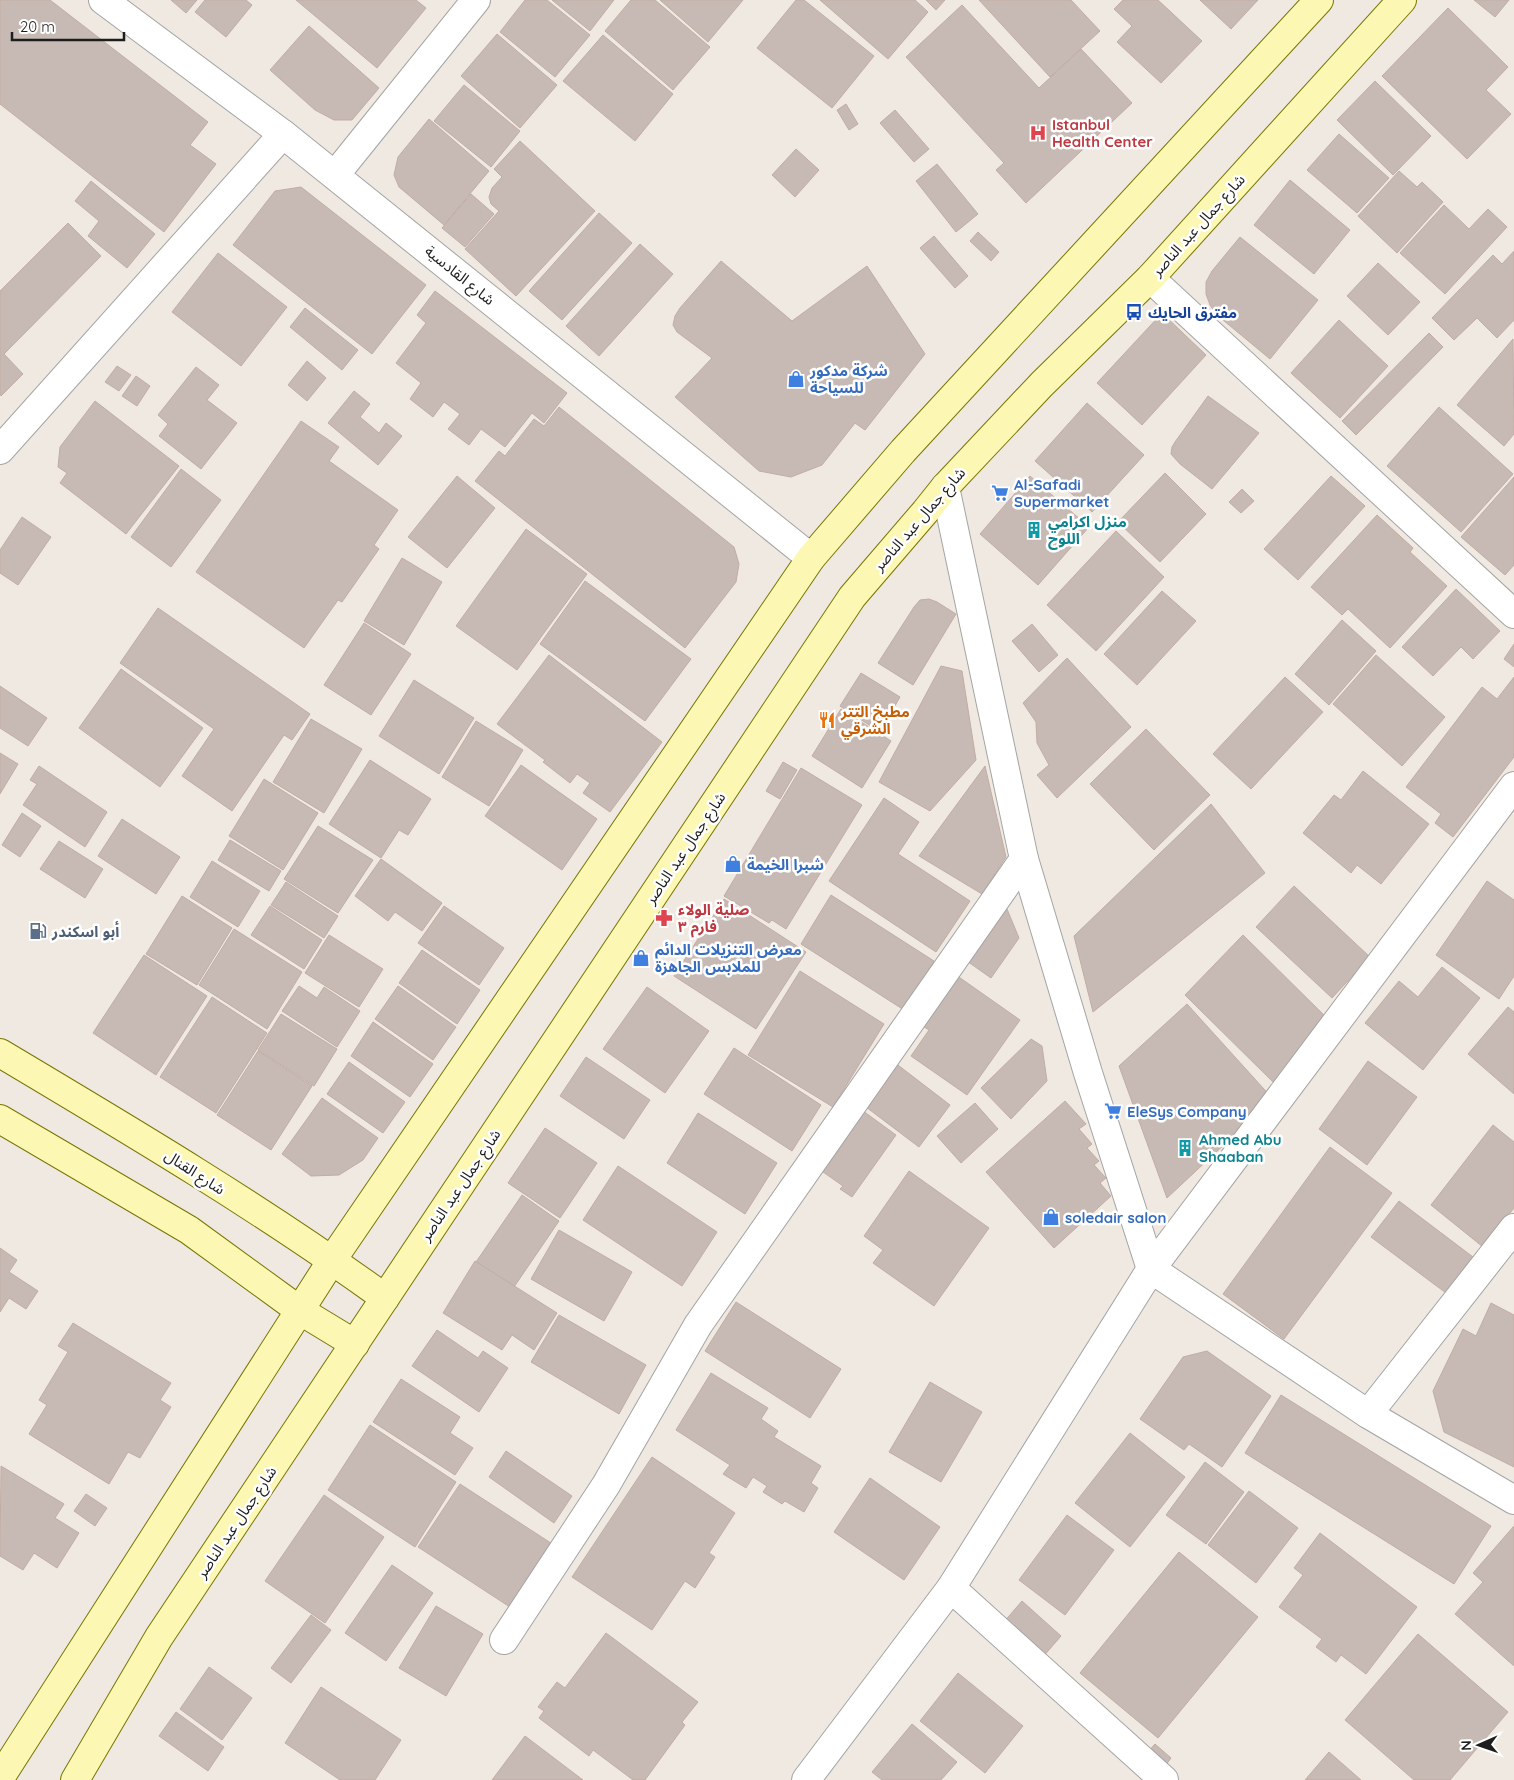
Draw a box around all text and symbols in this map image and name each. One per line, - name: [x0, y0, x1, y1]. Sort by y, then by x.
- scale bar: [12, 10, 125, 42]
- text: 20 m: [20, 17, 55, 36]
- place label: Istanbul Health Center: [1052, 115, 1153, 151]
- hospital icon: Istanbul Health Center: [1028, 123, 1048, 143]
- street label: شارع جمال عبد الناصر: [1146, 170, 1251, 283]
- street label: شارع القادسية: [419, 241, 499, 311]
- bus stop icon: مفترق الحايك: [1124, 302, 1144, 322]
- place label: مفترق الحايك: [1148, 303, 1237, 322]
- place label: شركة مدكور للسياحة: [809, 361, 888, 397]
- shop icon: شركة مدكور للسياحة: [786, 369, 806, 389]
- street label: شارع جمال عبد الناصر: [868, 463, 972, 577]
- place label: Al-Safadi Supermarket: [1014, 475, 1110, 511]
- supermarket icon: Al-Safadi Supermarket: [990, 483, 1010, 503]
- place label: منزل اكرامي اللوح: [1048, 512, 1127, 550]
- building icon: منزل اكرامي اللوح: [1024, 520, 1044, 540]
- place label: مطبخ التتر الشرقي: [840, 702, 910, 740]
- restaurant icon: مطبخ التتر الشرقي: [817, 710, 837, 730]
- street label: شارع جمال عبد الناصر: [640, 788, 732, 910]
- shop icon: شبرا الخيمة: [723, 854, 743, 874]
- place label: شبرا الخيمة: [747, 855, 824, 874]
- place label: صلية الولاء فارم ٣: [678, 900, 750, 938]
- pharmacy icon: صلية الولاء فارم ٣: [654, 908, 674, 928]
- fuel station icon: أبو اسكندر: [28, 921, 48, 941]
- place label: أبو اسكندر: [51, 921, 119, 941]
- place label: معرض التنزيلات الدائم للملابس الجاهزة: [655, 940, 802, 976]
- shop icon: معرض التنزيلات الدائم للملابس الجاهزة: [631, 948, 651, 968]
- supermarket icon: EleSys Company: [1103, 1101, 1123, 1121]
- place label: EleSys Company: [1127, 1102, 1246, 1121]
- street label: شارع جمال عبد الناصر: [415, 1125, 507, 1247]
- place label: Ahmed Abu Shaaban: [1199, 1130, 1282, 1166]
- building icon: Ahmed Abu Shaaban: [1175, 1138, 1195, 1158]
- street label: شارع القنال: [160, 1145, 229, 1201]
- shop icon: soledair salon: [1041, 1207, 1061, 1227]
- place label: soledair salon: [1065, 1208, 1166, 1227]
- street label: شارع جمال عبد الناصر: [191, 1462, 283, 1584]
- north arrow: [1454, 1720, 1504, 1770]
- text: N: [1457, 1740, 1475, 1751]

